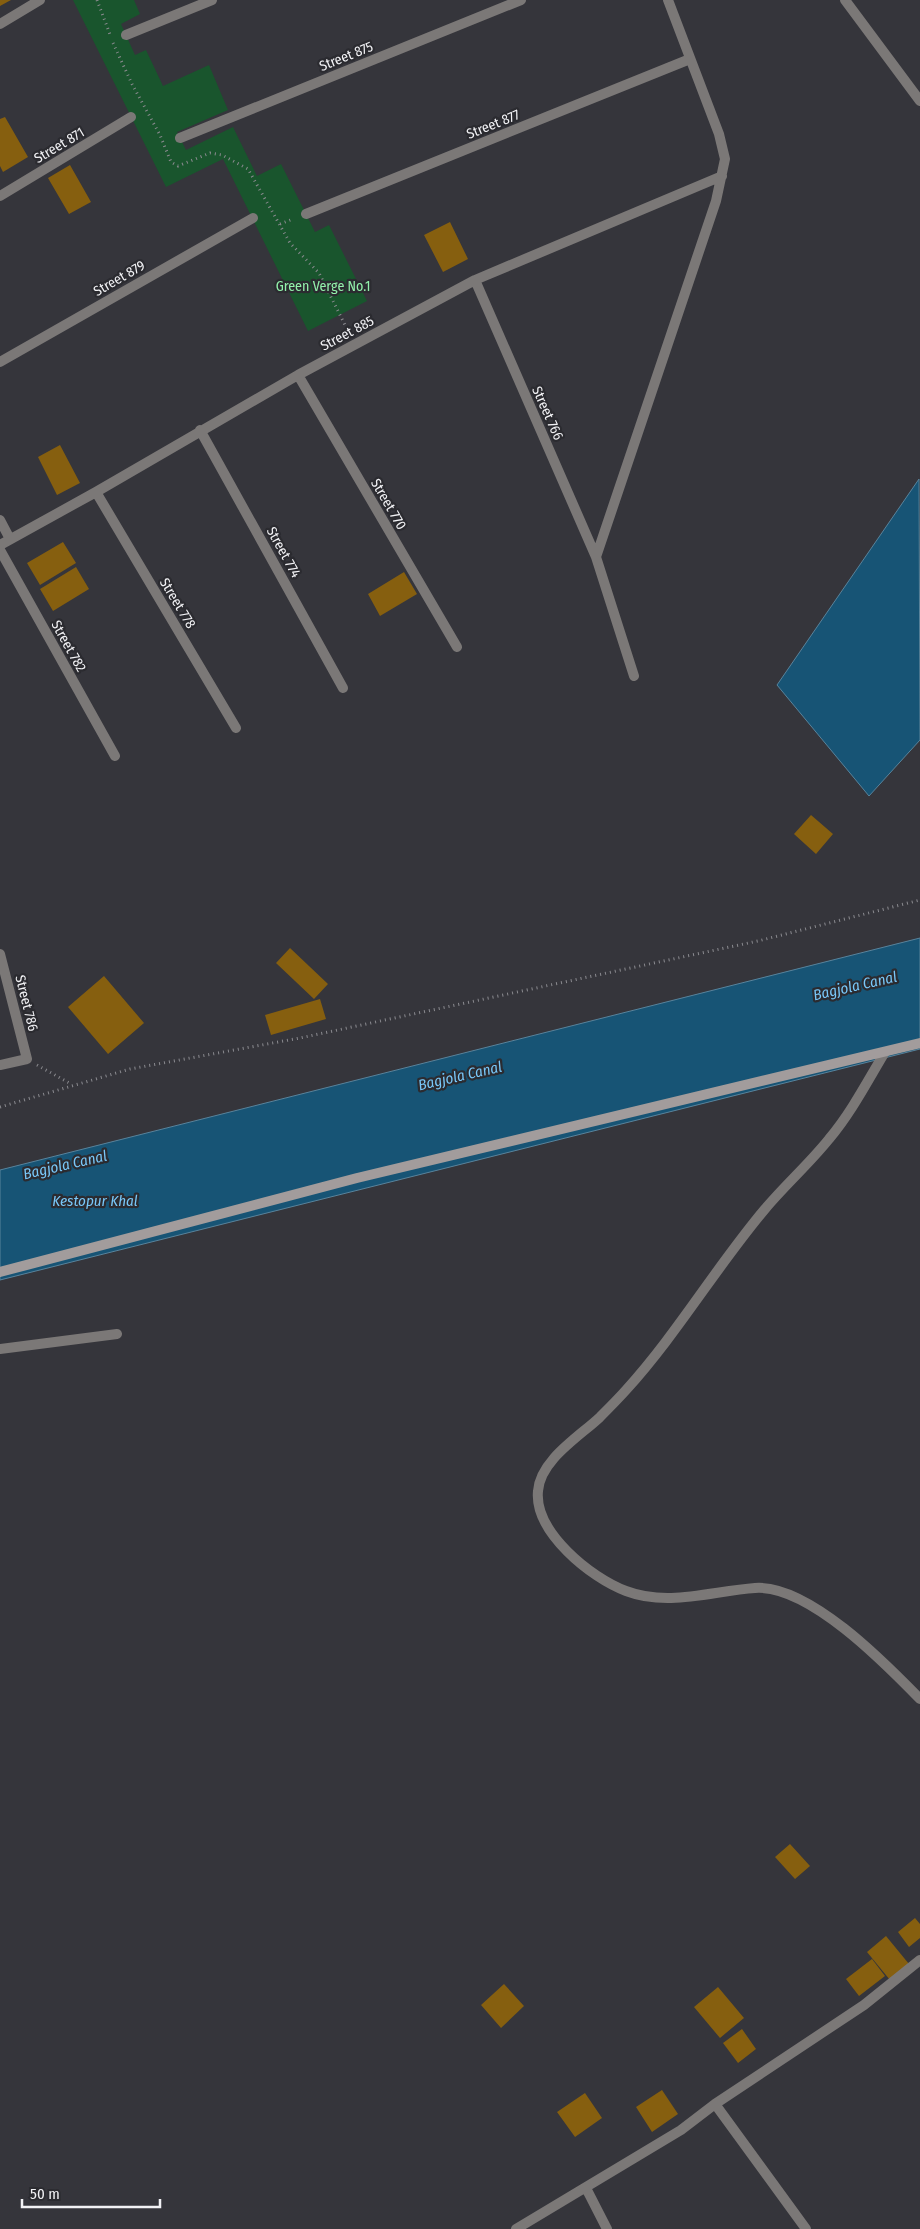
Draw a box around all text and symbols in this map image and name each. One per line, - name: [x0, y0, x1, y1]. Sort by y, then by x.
- street label: Street 875: [317, 38, 376, 75]
- street label: Street 877: [464, 106, 523, 143]
- street label: Street 871: [31, 124, 87, 167]
- street label: Street 879: [90, 257, 148, 300]
- park label: Green Verge No.1: [276, 278, 370, 295]
- street label: Street 885: [318, 312, 377, 355]
- street label: Street 766: [528, 384, 567, 443]
- street label: Street 770: [367, 476, 410, 533]
- street label: Street 774: [263, 524, 305, 581]
- street label: Street 778: [156, 575, 199, 632]
- street label: Street 782: [48, 618, 90, 675]
- water label: Bagjola Canal: [811, 968, 899, 1004]
- street label: Street 786: [11, 973, 42, 1033]
- water label: Bagjola Canal: [416, 1058, 504, 1094]
- water label: Bagjola Canal: [21, 1147, 109, 1183]
- water label: Kestopur Khal: [52, 1192, 138, 1210]
- scale bar: [22, 2176, 160, 2208]
- text: 50 m: [30, 2185, 60, 2203]

